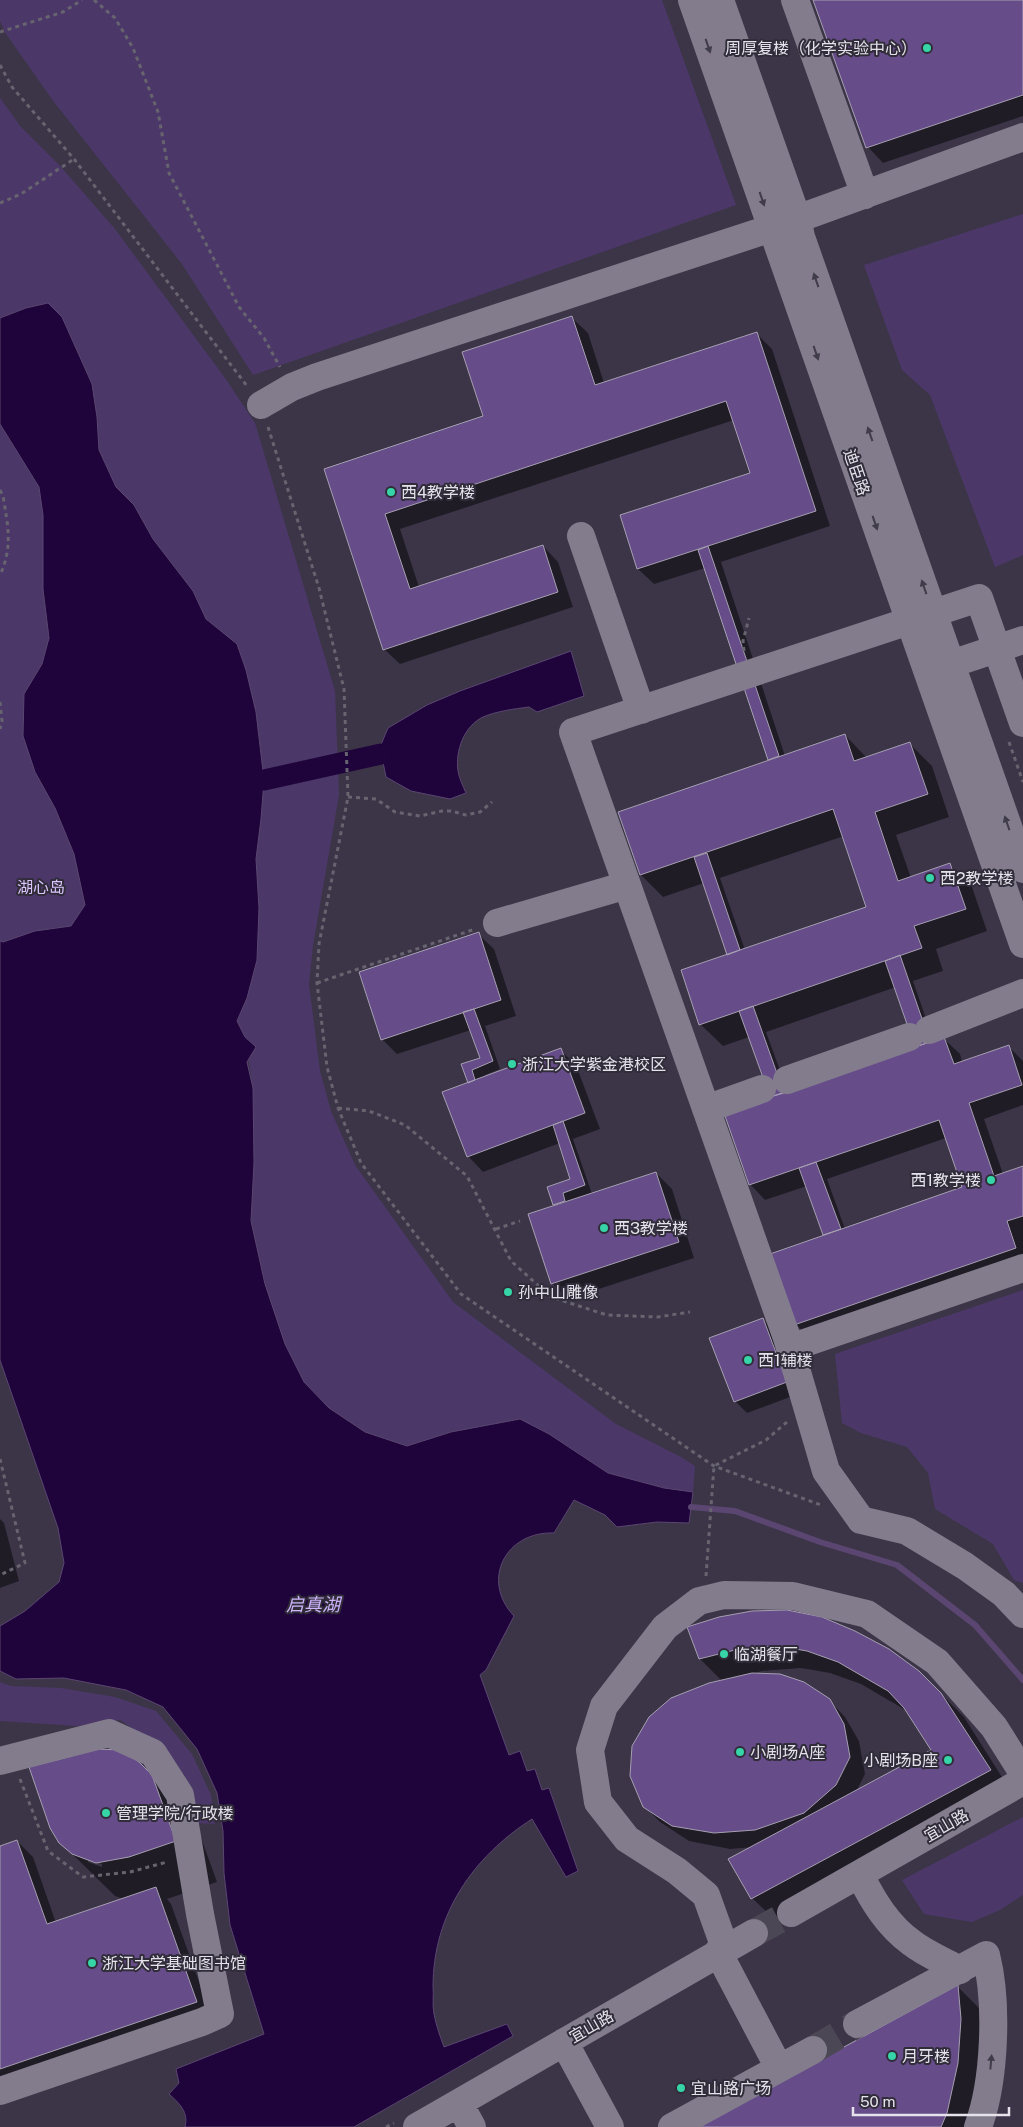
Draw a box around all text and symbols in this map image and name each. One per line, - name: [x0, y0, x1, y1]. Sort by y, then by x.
- one-way arrow: [704, 39, 712, 54]
- place label: 周厚复楼（化学实验中心）: [725, 39, 917, 58]
- marker: 周厚复楼（化学实验中心）: [921, 42, 933, 54]
- one-way arrow: [759, 192, 766, 207]
- one-way arrow: [812, 273, 819, 288]
- one-way arrow: [813, 345, 820, 360]
- one-way arrow: [866, 426, 873, 441]
- street label: 迪臣路: [840, 446, 873, 498]
- place label: 西4教学楼: [401, 483, 475, 502]
- marker: 西4教学楼: [385, 486, 397, 498]
- one-way arrow: [872, 515, 879, 530]
- one-way arrow: [920, 579, 928, 594]
- one-way arrow: [1003, 815, 1011, 830]
- place label: 西2教学楼: [940, 869, 1014, 888]
- marker: 西2教学楼: [924, 872, 936, 884]
- park label: 湖心岛: [17, 878, 65, 897]
- place label: 浙江大学紫金港校区: [522, 1055, 666, 1074]
- marker: 浙江大学紫金港校区: [506, 1058, 518, 1070]
- place label: 西1教学楼: [910, 1171, 981, 1190]
- marker: 西1教学楼: [985, 1174, 997, 1186]
- place label: 西3教学楼: [614, 1219, 688, 1238]
- marker: 西3教学楼: [598, 1222, 610, 1234]
- place label: 孙中山雕像: [518, 1283, 598, 1302]
- marker: 孙中山雕像: [502, 1286, 514, 1298]
- place label: 西1辅楼: [758, 1351, 813, 1370]
- marker: 西1辅楼: [742, 1354, 754, 1366]
- water label: 启真湖: [286, 1594, 343, 1615]
- place label: 临湖餐厅: [734, 1645, 798, 1664]
- marker: 临湖餐厅: [718, 1648, 730, 1660]
- place label: 小剧场A座: [750, 1743, 825, 1762]
- marker: 小剧场A座: [734, 1746, 746, 1758]
- place label: 小剧场B座: [863, 1751, 938, 1770]
- marker: 小剧场B座: [942, 1754, 954, 1766]
- place label: 管理学院/行政楼: [116, 1804, 234, 1823]
- street label: 宜山路: [921, 1805, 972, 1846]
- marker: 管理学院/行政楼: [100, 1807, 112, 1819]
- place label: 浙江大学基础图书馆: [102, 1954, 246, 1973]
- marker: 浙江大学基础图书馆: [86, 1957, 98, 1969]
- street label: 宜山路: [566, 2006, 617, 2047]
- place label: 月牙楼: [902, 2047, 950, 2066]
- marker: 月牙楼: [886, 2050, 898, 2062]
- one-way arrow: [987, 2054, 995, 2070]
- place label: 宜山路广场: [691, 2079, 771, 2098]
- marker: 宜山路广场: [675, 2082, 687, 2094]
- scale bar: [853, 2084, 1009, 2116]
- text: 50 m: [860, 2093, 895, 2110]

